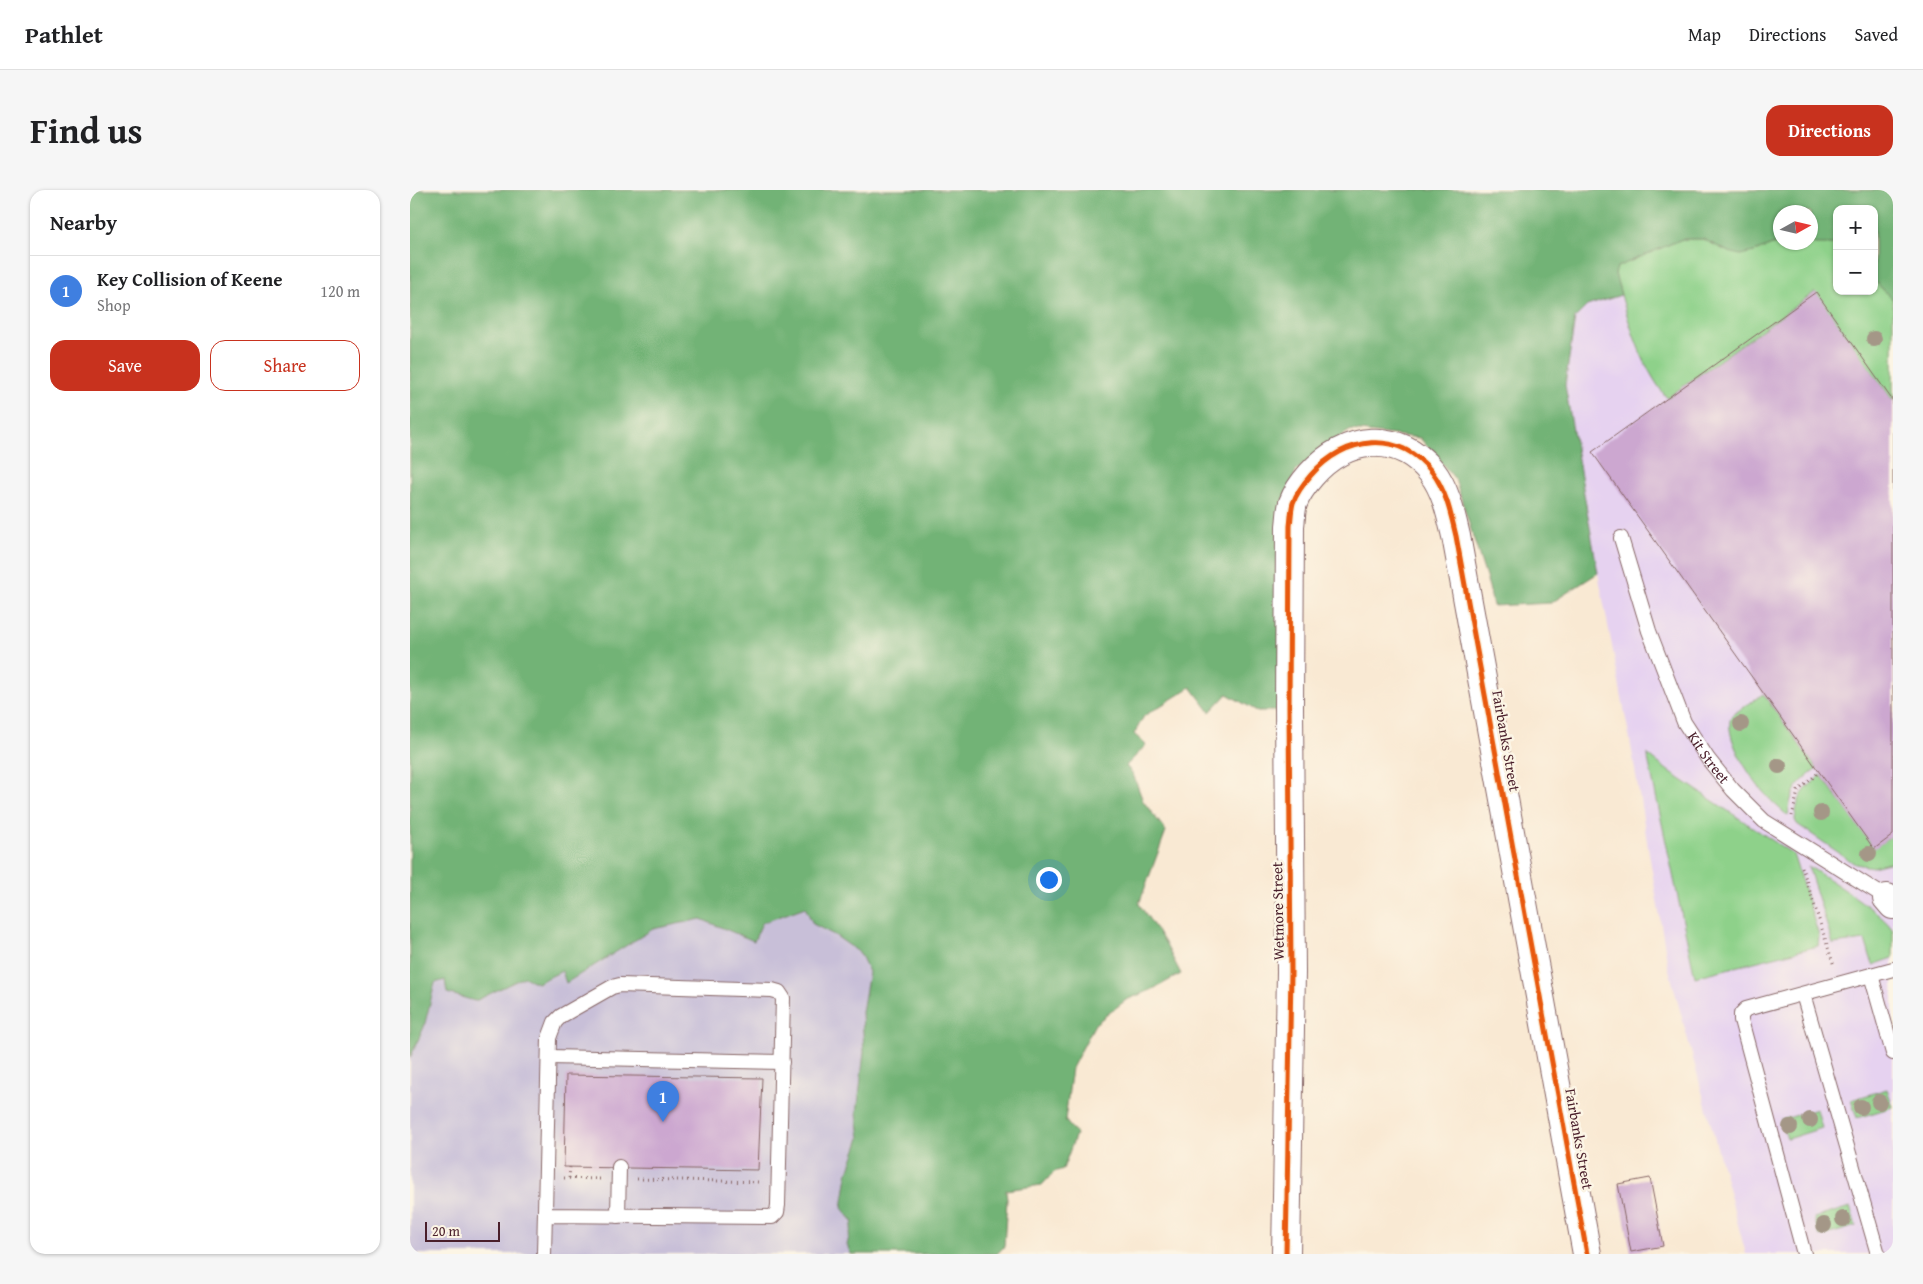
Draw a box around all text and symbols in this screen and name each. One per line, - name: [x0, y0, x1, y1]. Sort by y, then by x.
- text: Pathlet: [25, 17, 103, 52]
- text: Map: [1688, 21, 1721, 48]
- text: Directions: [1749, 21, 1826, 48]
- text: Saved: [1854, 21, 1898, 48]
- text: Find us: [30, 105, 143, 156]
- button: Directions: [1766, 105, 1893, 156]
- north arrow: [1773, 205, 1818, 250]
- map controls: [1833, 205, 1878, 295]
- button: +: [1833, 205, 1878, 250]
- text: Nearby: [50, 207, 117, 238]
- button: −: [1833, 250, 1878, 295]
- text: Key Collision of Keene: [97, 265, 283, 293]
- text: 1: [62, 279, 70, 303]
- text: 120 m: [320, 279, 360, 303]
- text: Shop: [97, 293, 131, 317]
- button: Save: [50, 340, 200, 391]
- button: Share: [210, 340, 360, 391]
- street label: Fairbanks Street: [1487, 689, 1526, 794]
- street label: Kit Street: [1683, 727, 1735, 788]
- street label: Wetmore Street: [1266, 861, 1289, 961]
- your location: [1036, 867, 1062, 893]
- pin: 1: [647, 1081, 679, 1122]
- street label: Fairbanks Street: [1560, 1087, 1599, 1192]
- scale bar: [425, 1219, 500, 1242]
- text: 20 m: [432, 1221, 460, 1241]

